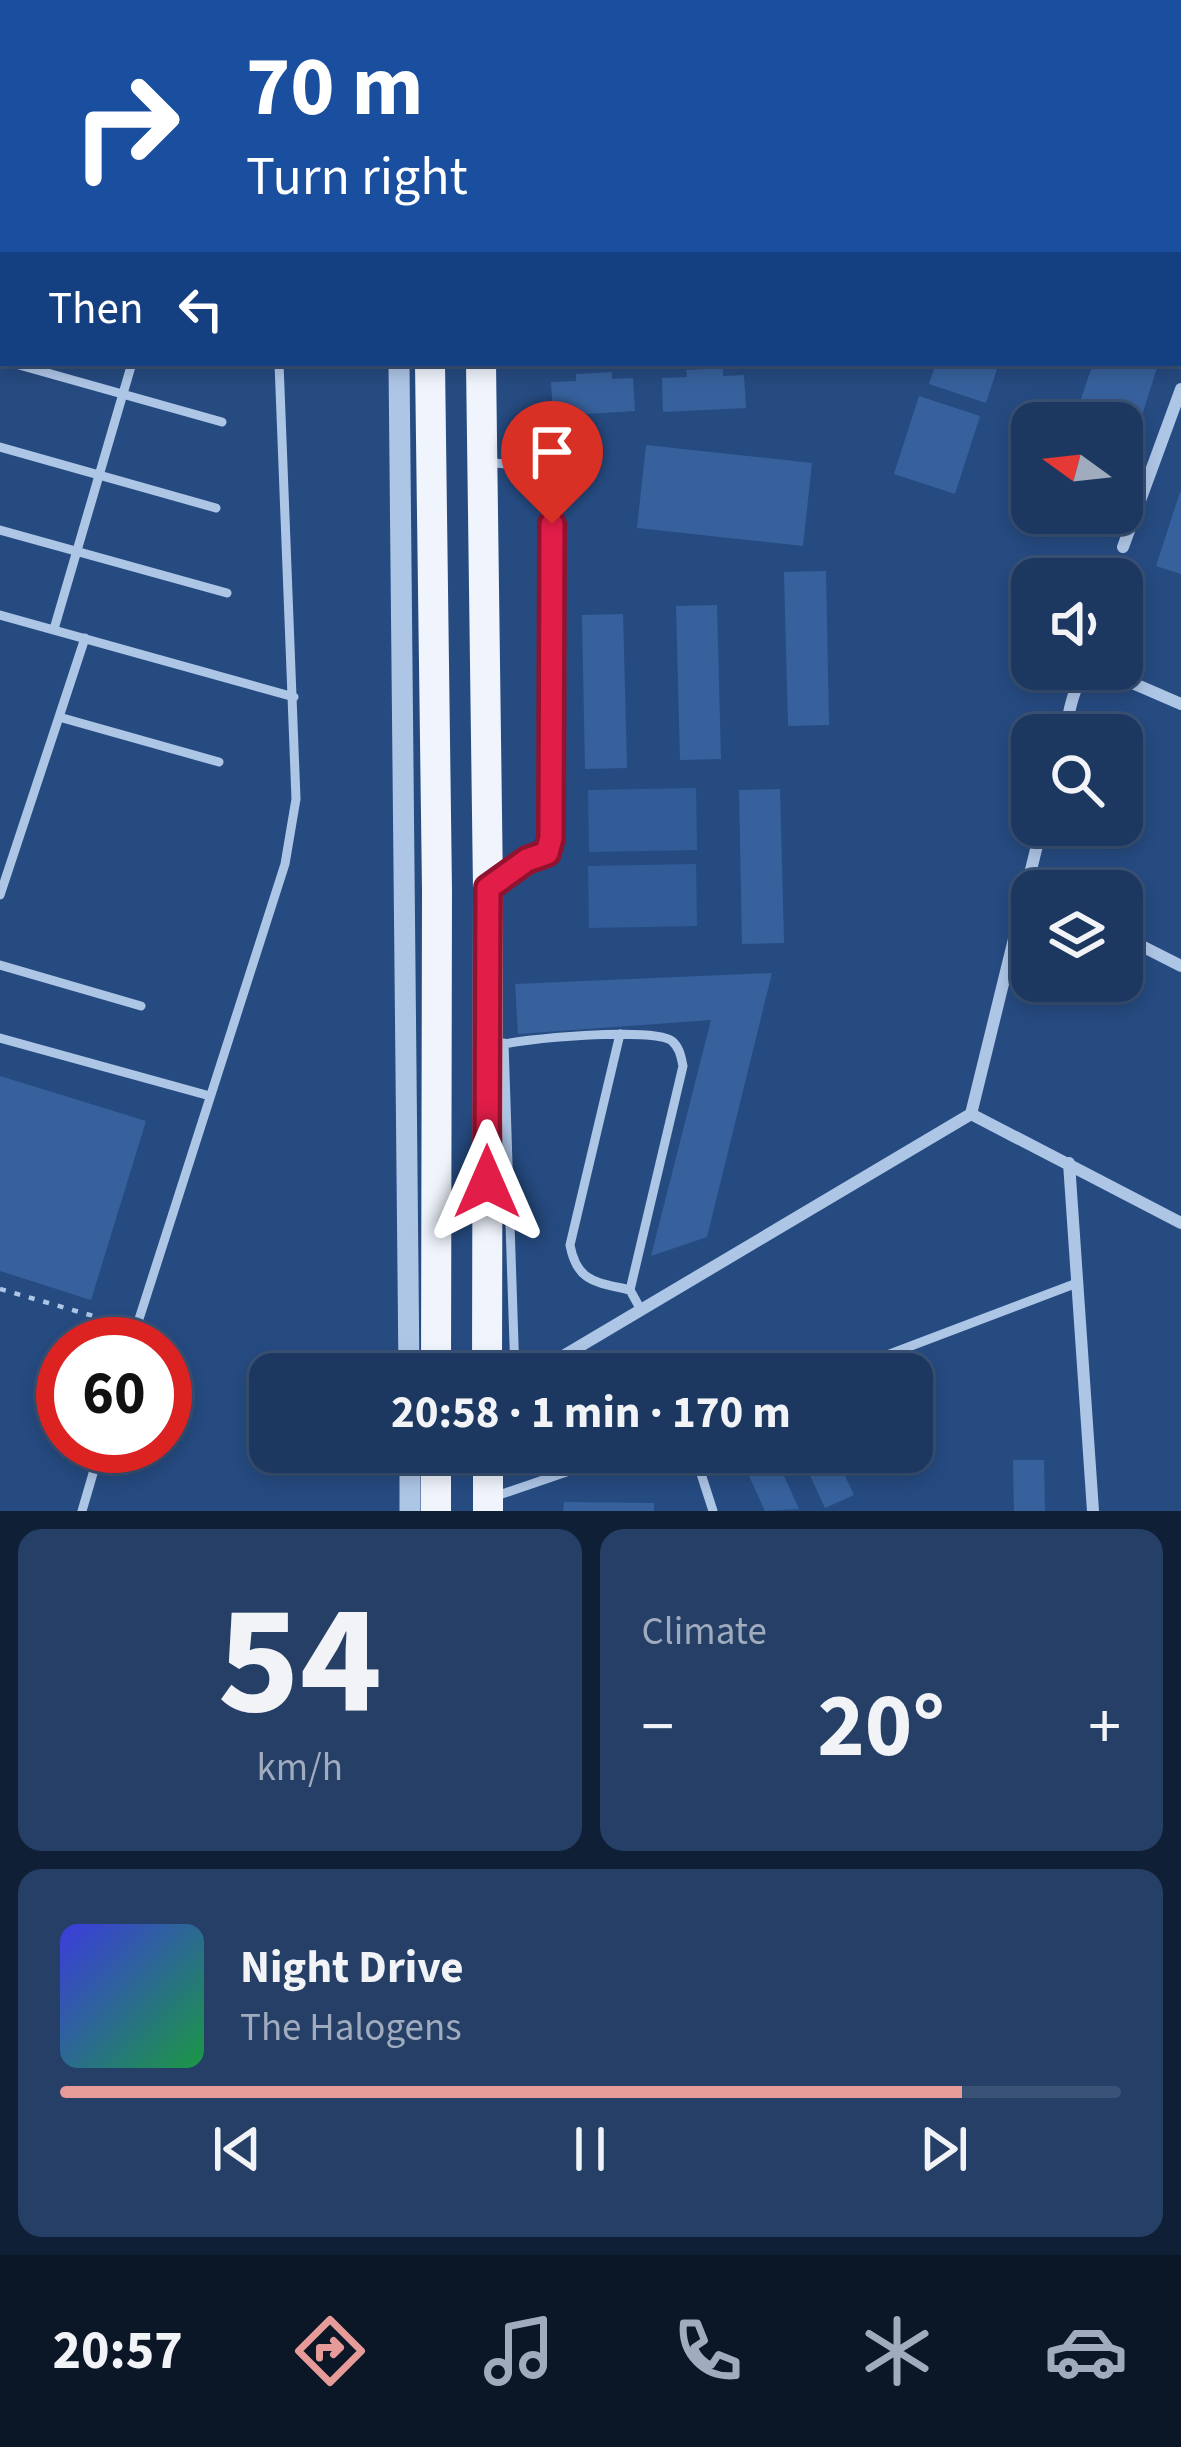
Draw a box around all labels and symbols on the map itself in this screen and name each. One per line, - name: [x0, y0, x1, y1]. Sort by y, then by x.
- pin: [501, 401, 603, 524]
- north arrow: [1011, 402, 1143, 534]
- position arrow: [424, 1119, 550, 1245]
- speed limit sign: 60: [36, 1317, 192, 1473]

